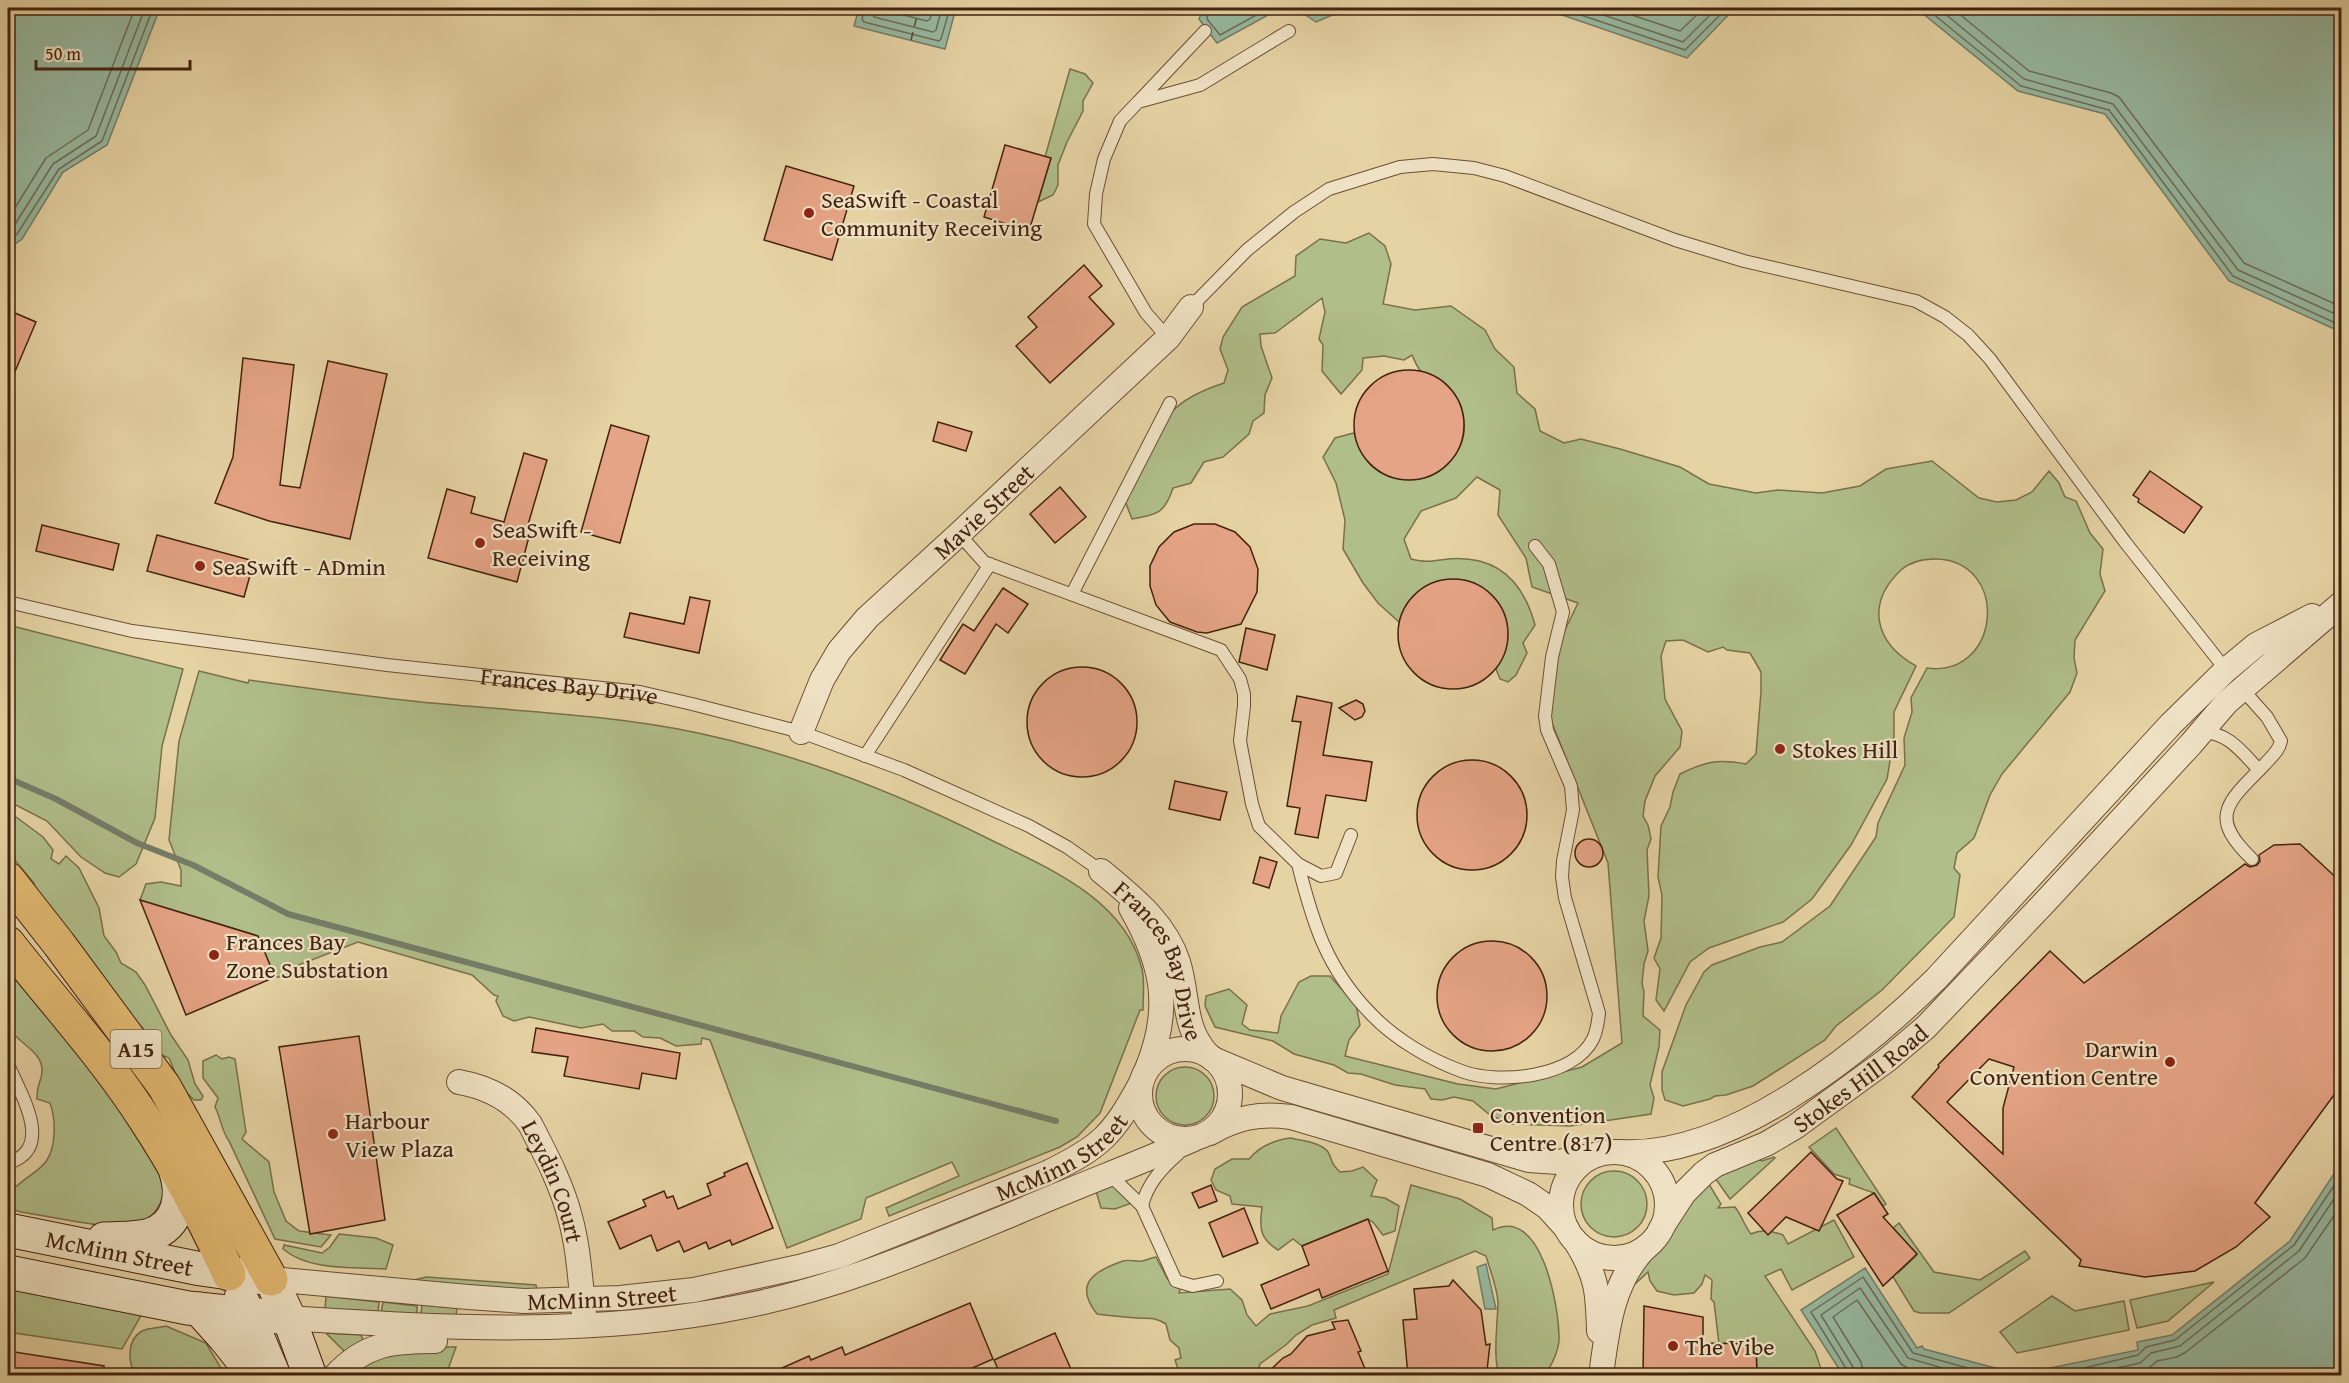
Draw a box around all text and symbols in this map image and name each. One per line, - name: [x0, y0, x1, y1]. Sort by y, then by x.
- scale bar: [36, 33, 190, 71]
- text: 50 m: [45, 40, 81, 67]
- place label: SeaSwift - Coastal Community Receiving: [821, 182, 1042, 245]
- marker: SeaSwift - Coastal Community Receiving: [802, 206, 816, 220]
- street label: Mavie Street: [925, 455, 1042, 567]
- place label: SeaSwift - Receiving: [492, 512, 592, 575]
- marker: SeaSwift - Receiving: [473, 536, 487, 550]
- place label: SeaSwift - ADmin: [212, 549, 386, 584]
- marker: SeaSwift - ADmin: [193, 559, 207, 573]
- street label: Frances Bay Drive: [479, 658, 662, 713]
- place label: Stokes Hill: [1792, 732, 1899, 767]
- marker: Stokes Hill: [1773, 742, 1787, 756]
- street label: Frances Bay Drive: [1106, 871, 1212, 1046]
- place label: Frances Bay Zone Substation: [226, 924, 389, 987]
- marker: Frances Bay Zone Substation: [207, 948, 221, 962]
- street label: Stokes Hill Road: [1785, 1015, 1935, 1141]
- road number: A15: [110, 1030, 162, 1068]
- place label: Darwin Convention Centre: [1970, 1031, 2159, 1094]
- marker: Darwin Convention Centre: [2163, 1055, 2177, 1069]
- place label: Convention Centre (817): [1490, 1097, 1612, 1160]
- place label: Harbour View Plaza: [345, 1103, 455, 1166]
- street label: McMinn Street: [990, 1105, 1136, 1209]
- street label: Leydin Court: [513, 1114, 593, 1246]
- marker: Convention Centre (817): [1471, 1121, 1485, 1135]
- marker: Harbour View Plaza: [326, 1127, 340, 1141]
- street label: McMinn Street: [43, 1221, 197, 1285]
- street label: McMinn Street: [527, 1274, 679, 1318]
- place label: The Vibe: [1685, 1329, 1775, 1364]
- marker: The Vibe: [1666, 1339, 1680, 1353]

